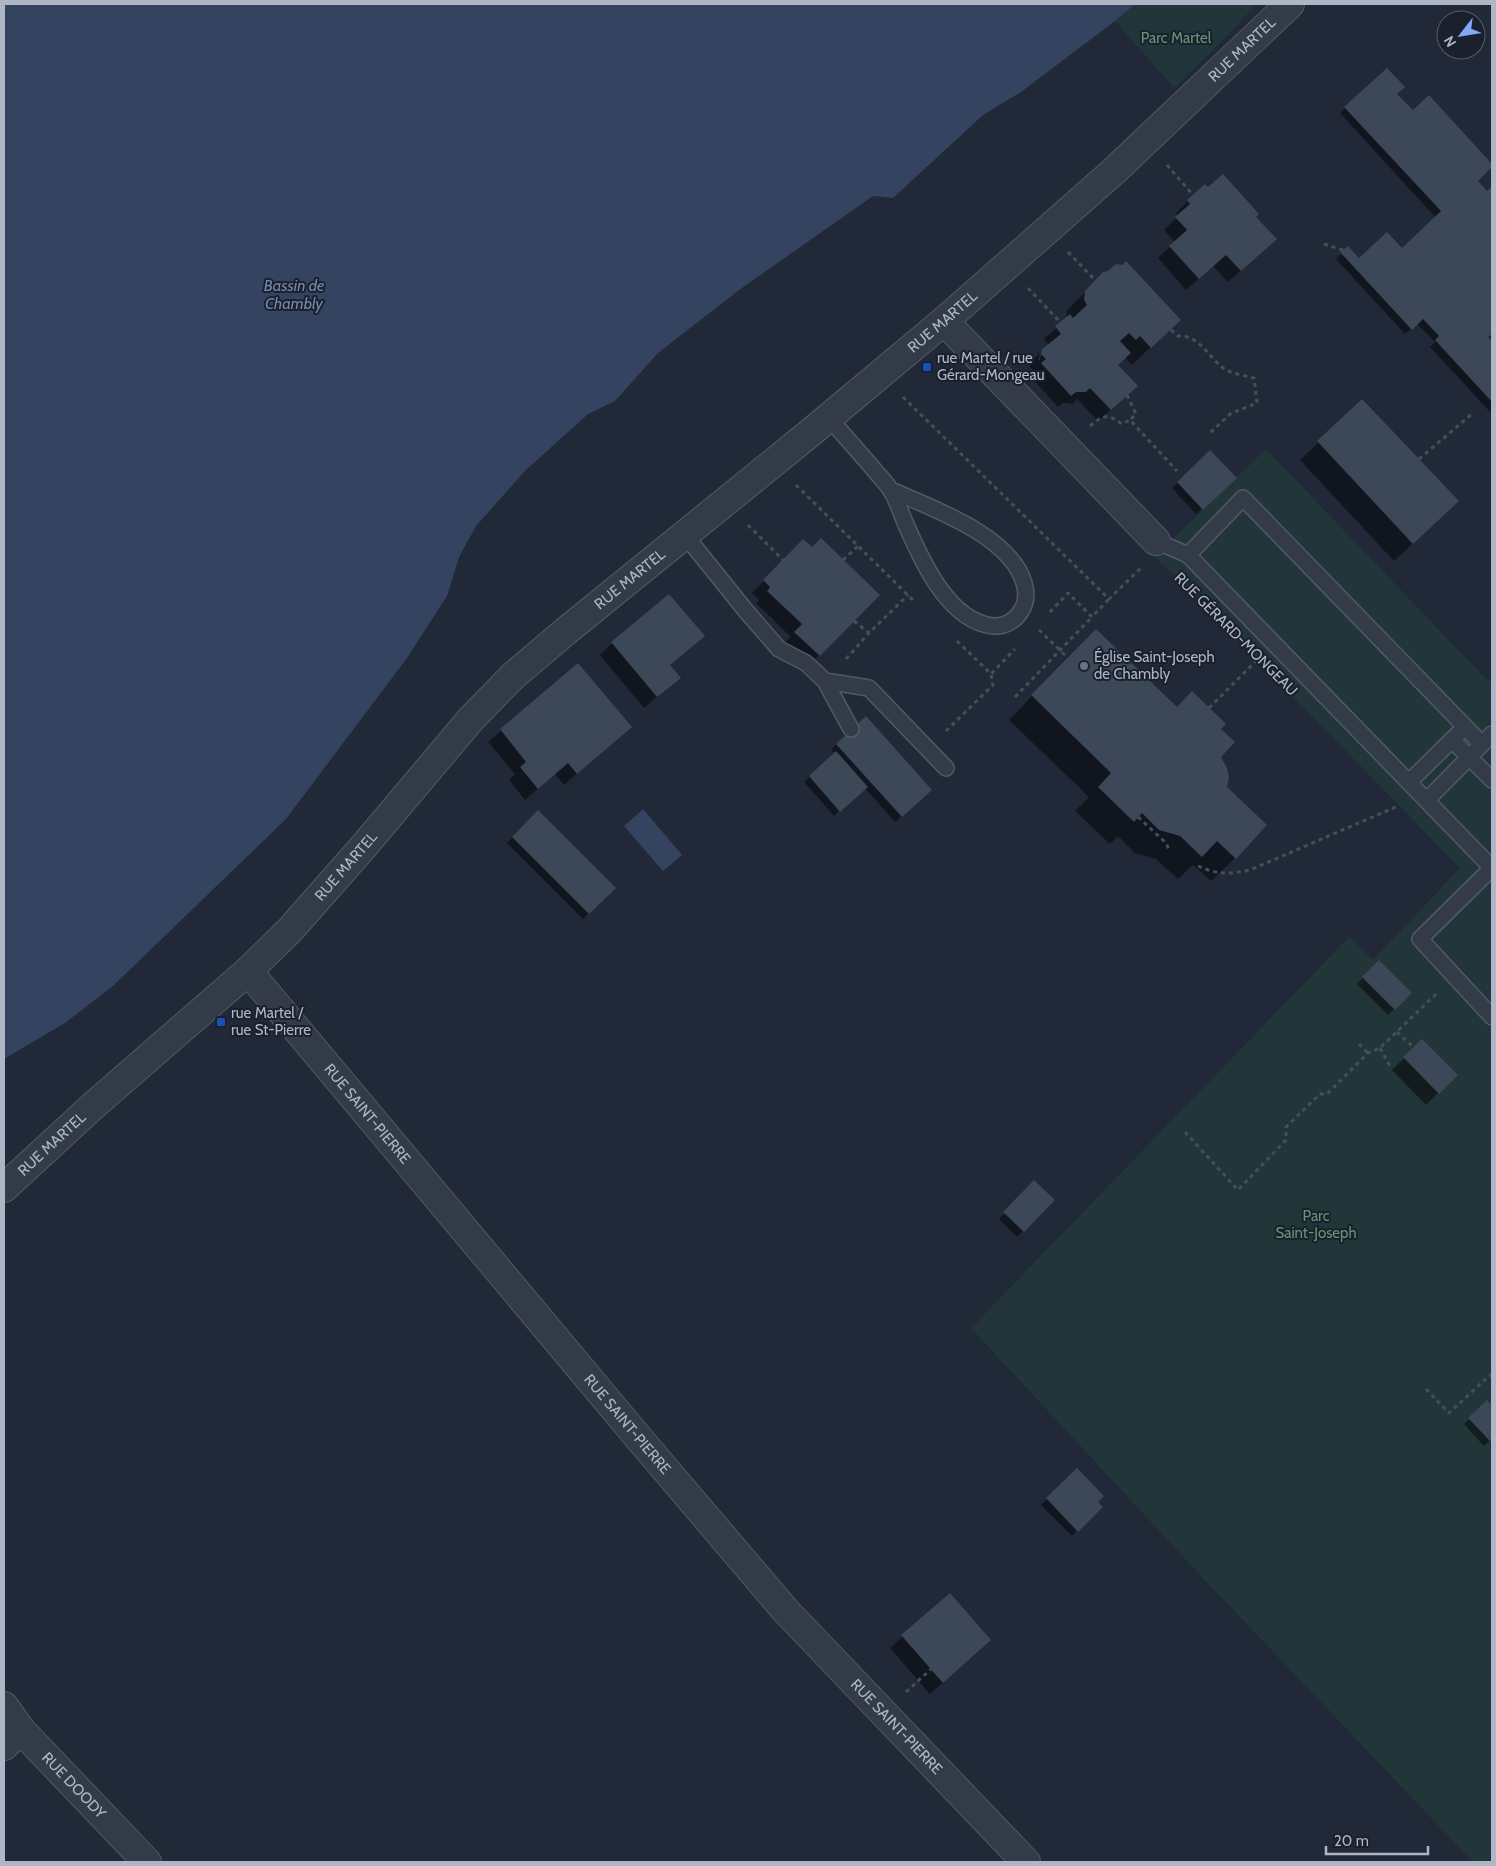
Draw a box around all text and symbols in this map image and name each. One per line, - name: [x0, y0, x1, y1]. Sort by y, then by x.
- north arrow: [1436, 10, 1486, 60]
- street label: RUE MARTEL: [1205, 13, 1280, 86]
- park label: Parc Martel: [1141, 29, 1212, 47]
- text: N: [1440, 33, 1460, 51]
- water label: Bassin de Chambly: [264, 276, 324, 313]
- street label: RUE MARTEL: [904, 287, 981, 357]
- place label: rue Martel / rue Gérard-Mongeau: [937, 349, 1045, 384]
- marker: rue Martel / rue Gérard-Mongeau: [921, 361, 933, 373]
- street label: RUE MARTEL: [591, 545, 669, 613]
- street label: RUE GÉRARD-MONGEAU: [1171, 568, 1302, 699]
- place label: Église Saint-Joseph de Chambly: [1094, 647, 1215, 683]
- marker: Église Saint-Joseph de Chambly: [1078, 660, 1090, 672]
- street label: RUE MARTEL: [311, 828, 381, 905]
- place label: rue Martel / rue St-Pierre: [231, 1004, 311, 1039]
- marker: rue Martel / rue St-Pierre: [215, 1016, 227, 1028]
- street label: RUE SAINT-PIERRE: [320, 1060, 414, 1167]
- street label: RUE MARTEL: [14, 1108, 90, 1180]
- park label: Parc Saint-Joseph: [1275, 1207, 1357, 1242]
- street label: RUE SAINT-PIERRE: [580, 1371, 674, 1478]
- street label: RUE SAINT-PIERRE: [847, 1675, 946, 1778]
- street label: RUE DOODY: [38, 1749, 110, 1823]
- scale bar: [1326, 1824, 1428, 1856]
- text: 20 m: [1334, 1832, 1369, 1850]

